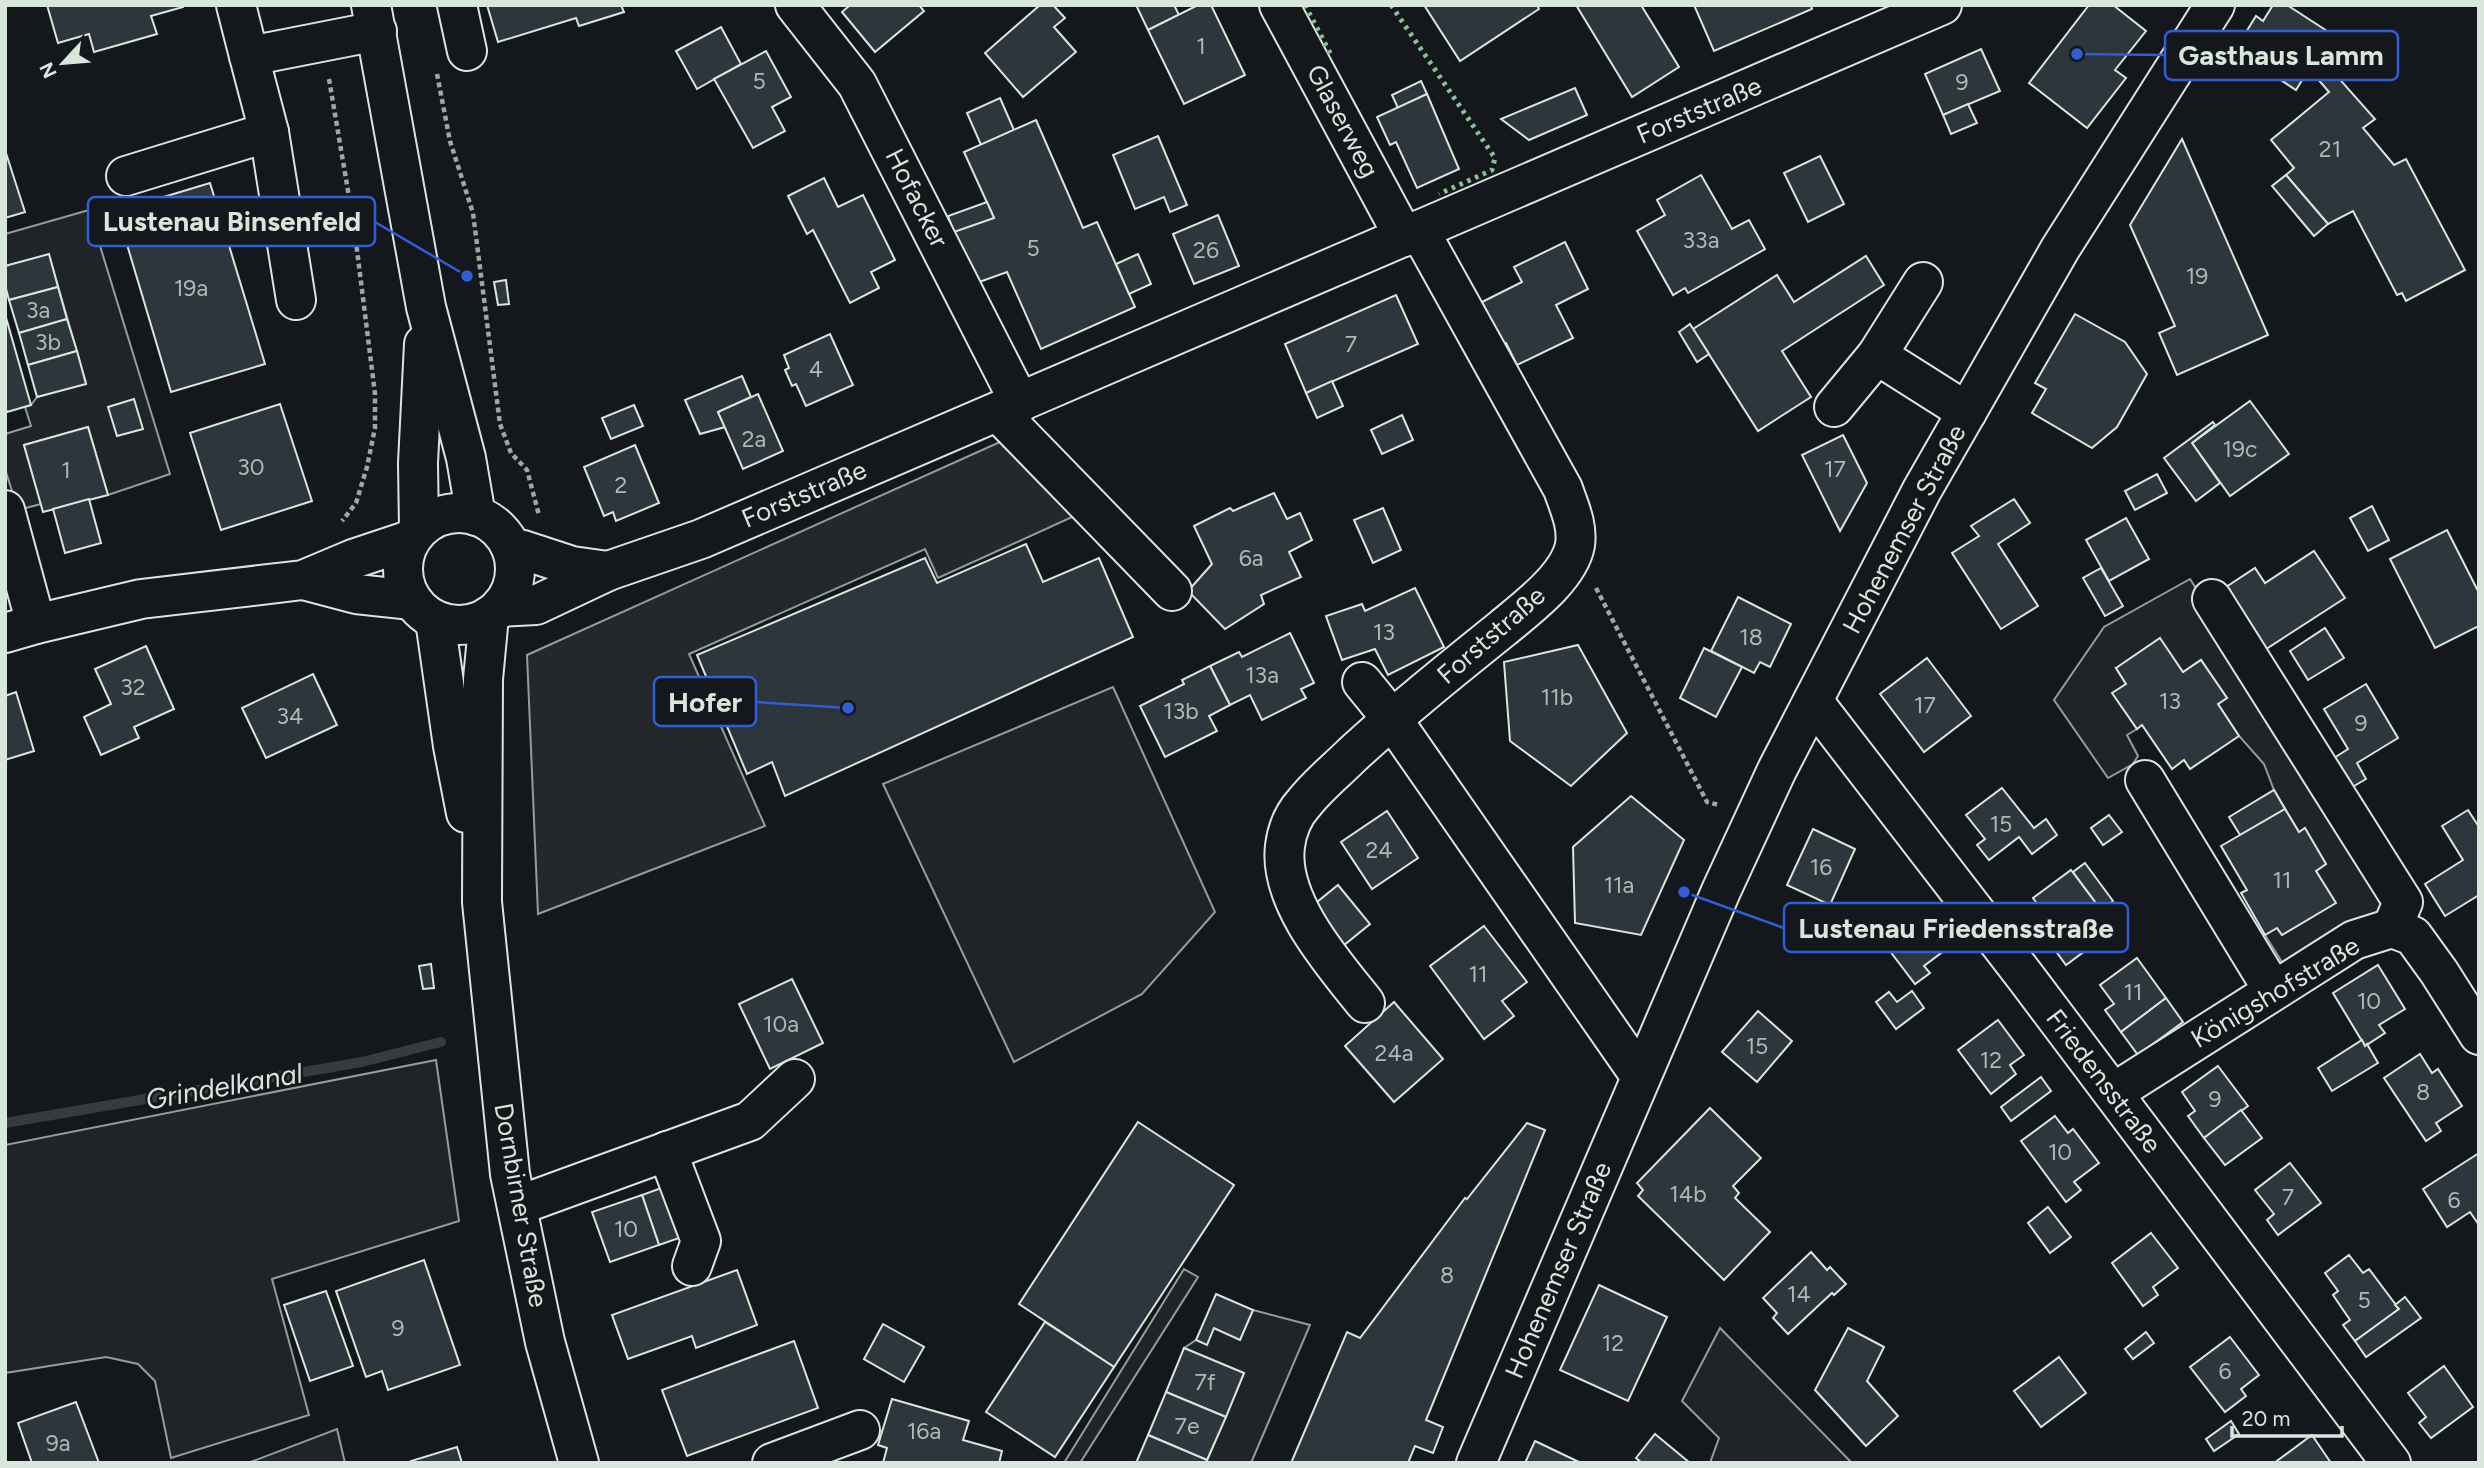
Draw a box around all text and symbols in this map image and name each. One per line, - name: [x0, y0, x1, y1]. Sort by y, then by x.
- north arrow: [28, 28, 98, 98]
- callout: Gasthaus Lamm: [2165, 31, 2398, 80]
- house number: 1: [1196, 32, 1206, 60]
- text: Gasthaus Lamm: [2178, 38, 2384, 72]
- text: N: [35, 59, 62, 82]
- street label: Glaserweg: [1300, 59, 1386, 183]
- house number: 5: [752, 67, 766, 95]
- house number: 9: [1955, 68, 1969, 96]
- street label: Forststraße: [1632, 69, 1766, 151]
- house number: 21: [2319, 135, 2341, 163]
- street label: Hofacker: [879, 143, 956, 253]
- callout: Lustenau Binsenfeld: [88, 197, 375, 246]
- text: Lustenau Binsenfeld: [103, 204, 361, 238]
- house number: 33a: [1683, 226, 1719, 254]
- house number: 5: [1026, 234, 1040, 262]
- house number: 26: [1193, 236, 1219, 264]
- house number: 19: [2186, 262, 2208, 290]
- house number: 19a: [174, 274, 208, 302]
- house number: 3a: [26, 296, 50, 324]
- house number: 3b: [35, 328, 61, 356]
- house number: 7: [1345, 330, 1357, 358]
- house number: 4: [809, 355, 823, 383]
- street label: Hohenemser Straße: [1835, 419, 1973, 639]
- house number: 2a: [742, 425, 766, 453]
- house number: 19c: [2223, 435, 2257, 463]
- house number: 30: [237, 453, 265, 481]
- street label: Forststraße: [737, 453, 871, 535]
- house number: 17: [1824, 455, 1846, 483]
- house number: 1: [61, 456, 71, 484]
- house number: 2: [615, 471, 627, 499]
- house number: 6a: [1239, 544, 1263, 572]
- street label: Forststraße: [1430, 579, 1552, 691]
- house number: 13: [1373, 618, 1395, 646]
- house number: 18: [1739, 623, 1763, 651]
- house number: 13a: [1245, 661, 1279, 689]
- house number: 32: [120, 673, 146, 701]
- callout: Hofer: [654, 677, 756, 726]
- house number: 11b: [1541, 683, 1573, 711]
- text: Hofer: [668, 685, 742, 719]
- house number: 13: [2159, 687, 2181, 715]
- house number: 17: [1914, 691, 1936, 719]
- house number: 13b: [1163, 697, 1199, 725]
- house number: 34: [277, 702, 303, 730]
- house number: 9: [2354, 709, 2368, 737]
- house number: 15: [1990, 810, 2012, 838]
- house number: 24: [1365, 836, 1393, 864]
- house number: 16: [1810, 853, 1832, 881]
- house number: 11: [2273, 866, 2292, 894]
- house number: 11a: [1604, 871, 1634, 899]
- callout: Lustenau Friedensstraße: [1784, 903, 2128, 952]
- text: Lustenau Friedensstraße: [1798, 911, 2114, 945]
- street label: Königshofstraße: [2185, 929, 2365, 1055]
- house number: 11: [1469, 960, 1488, 988]
- house number: 11: [2124, 978, 2143, 1006]
- house number: 10: [2357, 987, 2381, 1015]
- street label: Friedensstraße: [2040, 1003, 2168, 1159]
- house number: 10a: [763, 1010, 799, 1038]
- house number: 15: [1746, 1032, 1768, 1060]
- house number: 24a: [1375, 1039, 1413, 1067]
- house number: 12: [1980, 1046, 2002, 1074]
- water label: Grindelkanal: [143, 1055, 306, 1117]
- house number: 8: [2416, 1078, 2430, 1106]
- house number: 9: [2208, 1085, 2222, 1113]
- street label: Dornbirner Straße: [487, 1100, 555, 1310]
- house number: 10: [2048, 1138, 2072, 1166]
- street label: Hohenemser Straße: [1498, 1157, 1618, 1383]
- house number: 14b: [1669, 1180, 1707, 1208]
- house number: 7: [2282, 1183, 2294, 1211]
- house number: 6: [2447, 1186, 2461, 1214]
- house number: 10: [614, 1215, 638, 1243]
- house number: 8: [1440, 1261, 1454, 1289]
- house number: 14: [1787, 1280, 1811, 1308]
- house number: 5: [2357, 1286, 2371, 1314]
- house number: 9: [391, 1314, 405, 1342]
- house number: 12: [1602, 1329, 1624, 1357]
- house number: 6: [2218, 1357, 2232, 1385]
- house number: 7f: [1195, 1368, 1216, 1396]
- scale bar: [2232, 1394, 2342, 1438]
- text: 20 m: [2242, 1406, 2290, 1431]
- house number: 7e: [1175, 1412, 1199, 1440]
- house number: 16a: [907, 1417, 941, 1445]
- house number: 9a: [46, 1429, 70, 1457]

